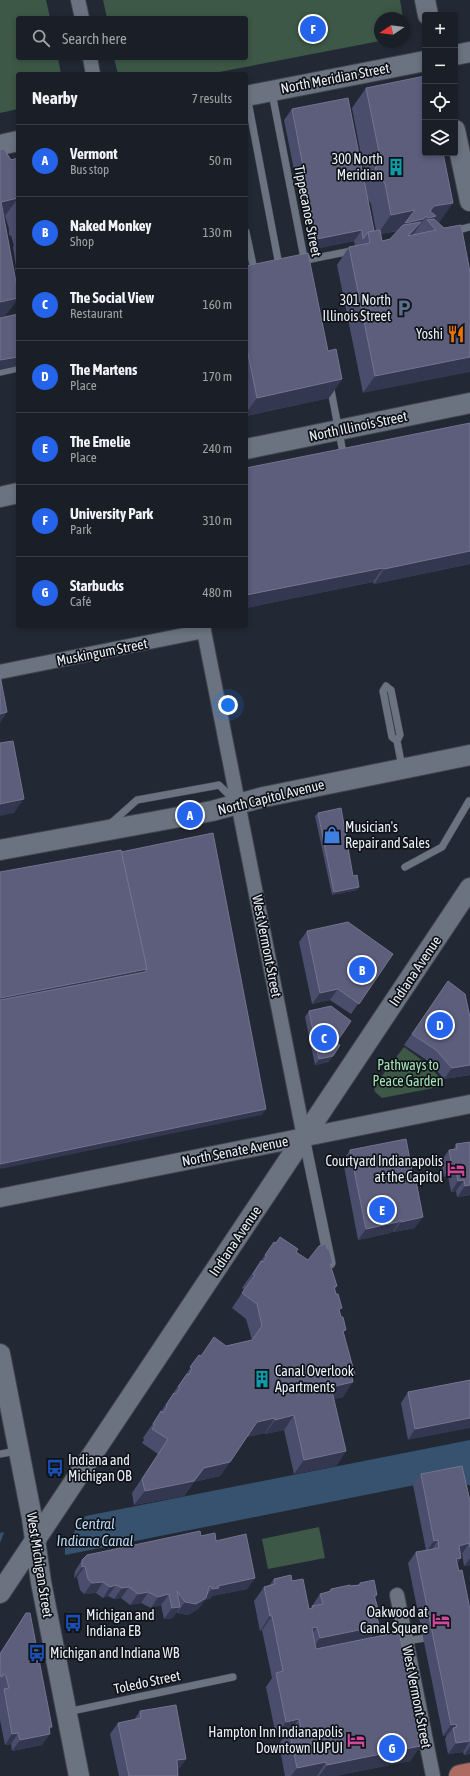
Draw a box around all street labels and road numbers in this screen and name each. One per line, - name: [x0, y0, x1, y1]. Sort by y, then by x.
- street label: North Meridian Street: [279, 60, 391, 96]
- street label: Tippecanoe Street: [291, 164, 325, 258]
- street label: North Illinois Street: [307, 408, 409, 444]
- street label: Muskingum Street: [55, 635, 149, 669]
- street label: North Capitol Avenue: [216, 776, 326, 818]
- street label: West Vermont Street: [249, 893, 285, 999]
- street label: Indiana Avenue: [386, 933, 444, 1009]
- street label: North Senate Avenue: [180, 1133, 290, 1169]
- street label: Indiana Avenue: [206, 1203, 264, 1279]
- street label: West Michigan Street: [24, 1511, 56, 1619]
- street label: West Vermont Street: [399, 1644, 435, 1750]
- street label: Toledo Street: [112, 1667, 182, 1697]

